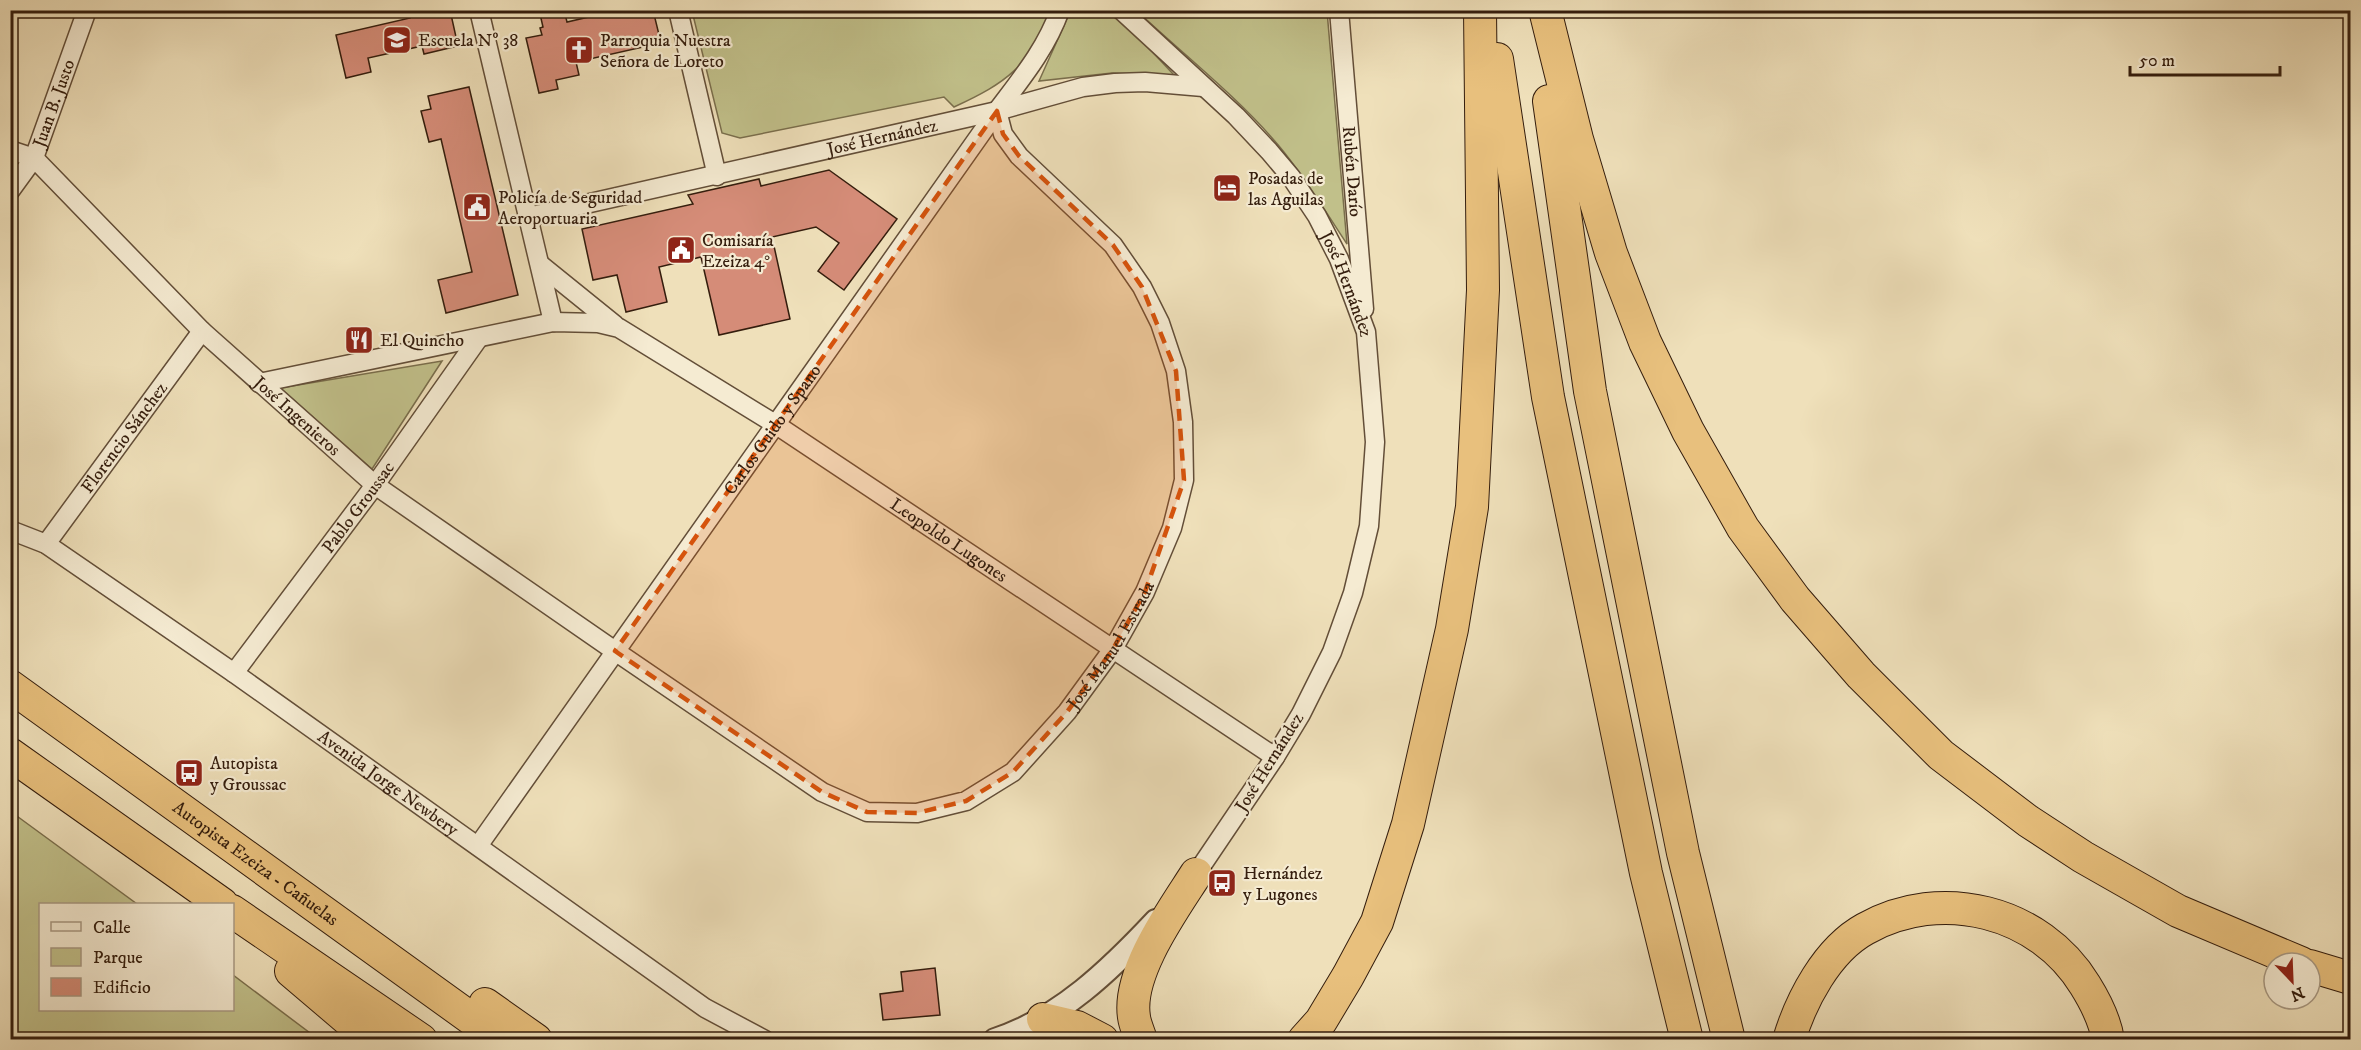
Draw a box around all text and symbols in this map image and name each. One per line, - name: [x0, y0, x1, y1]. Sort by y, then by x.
- school or university icon: Escuela Nº 38: [381, 24, 413, 56]
- place label: Escuela Nº 38: [418, 30, 518, 52]
- place label: Parroquia Nuestra Señora de Loreto: [600, 30, 731, 73]
- church icon: Parroquia Nuestra Señora de Loreto: [563, 34, 595, 66]
- scale bar: [2130, 39, 2280, 77]
- text: 50 m: [2139, 50, 2175, 72]
- street label: Juan B. Justo: [28, 56, 81, 152]
- street label: José Hernández: [823, 115, 940, 162]
- street label: Rubén Darío: [1337, 125, 1366, 218]
- place label: Posadas de las Aguilas: [1248, 168, 1324, 211]
- hotel icon: Posadas de las Aguilas: [1211, 172, 1243, 204]
- place label: Policía de Seguridad Aeroportuaria: [498, 187, 642, 230]
- public building icon: Policía de Seguridad Aeroportuaria: [461, 191, 493, 223]
- street label: José Hernández: [1314, 226, 1376, 338]
- place label: Comisaría Ezeiza 4°: [702, 230, 774, 273]
- public building icon: Comisaría Ezeiza 4°: [665, 234, 697, 266]
- restaurant icon: El Quincho: [343, 324, 375, 356]
- place label: El Quincho: [380, 330, 464, 352]
- street label: Carlos Guido y Spano: [719, 360, 827, 499]
- street label: José Ingenieros: [247, 371, 345, 461]
- street label: Florencio Sánchez: [77, 378, 173, 498]
- street label: Pablo Groussac: [318, 458, 400, 558]
- street label: Leopoldo Lugones: [886, 494, 1011, 588]
- street label: José Manuel Estrada: [1061, 578, 1160, 716]
- street label: José Hernández: [1230, 709, 1309, 818]
- street label: Avenida Jorge Newbery: [313, 726, 463, 841]
- place label: Autopista y Groussac: [210, 753, 287, 796]
- bus stop icon: Autopista y Groussac: [173, 757, 205, 789]
- street label: Autopista Ezeiza - Cañuelas: [168, 797, 342, 931]
- place label: Hernández y Lugones: [1243, 863, 1323, 906]
- bus stop icon: Hernández y Lugones: [1206, 867, 1238, 899]
- legend: [39, 903, 234, 1011]
- text: Calle: [93, 917, 131, 939]
- text: Parque: [93, 947, 143, 969]
- north arrow: [2262, 951, 2322, 1011]
- text: Edificio: [93, 977, 151, 999]
- text: N: [2288, 982, 2307, 1006]

